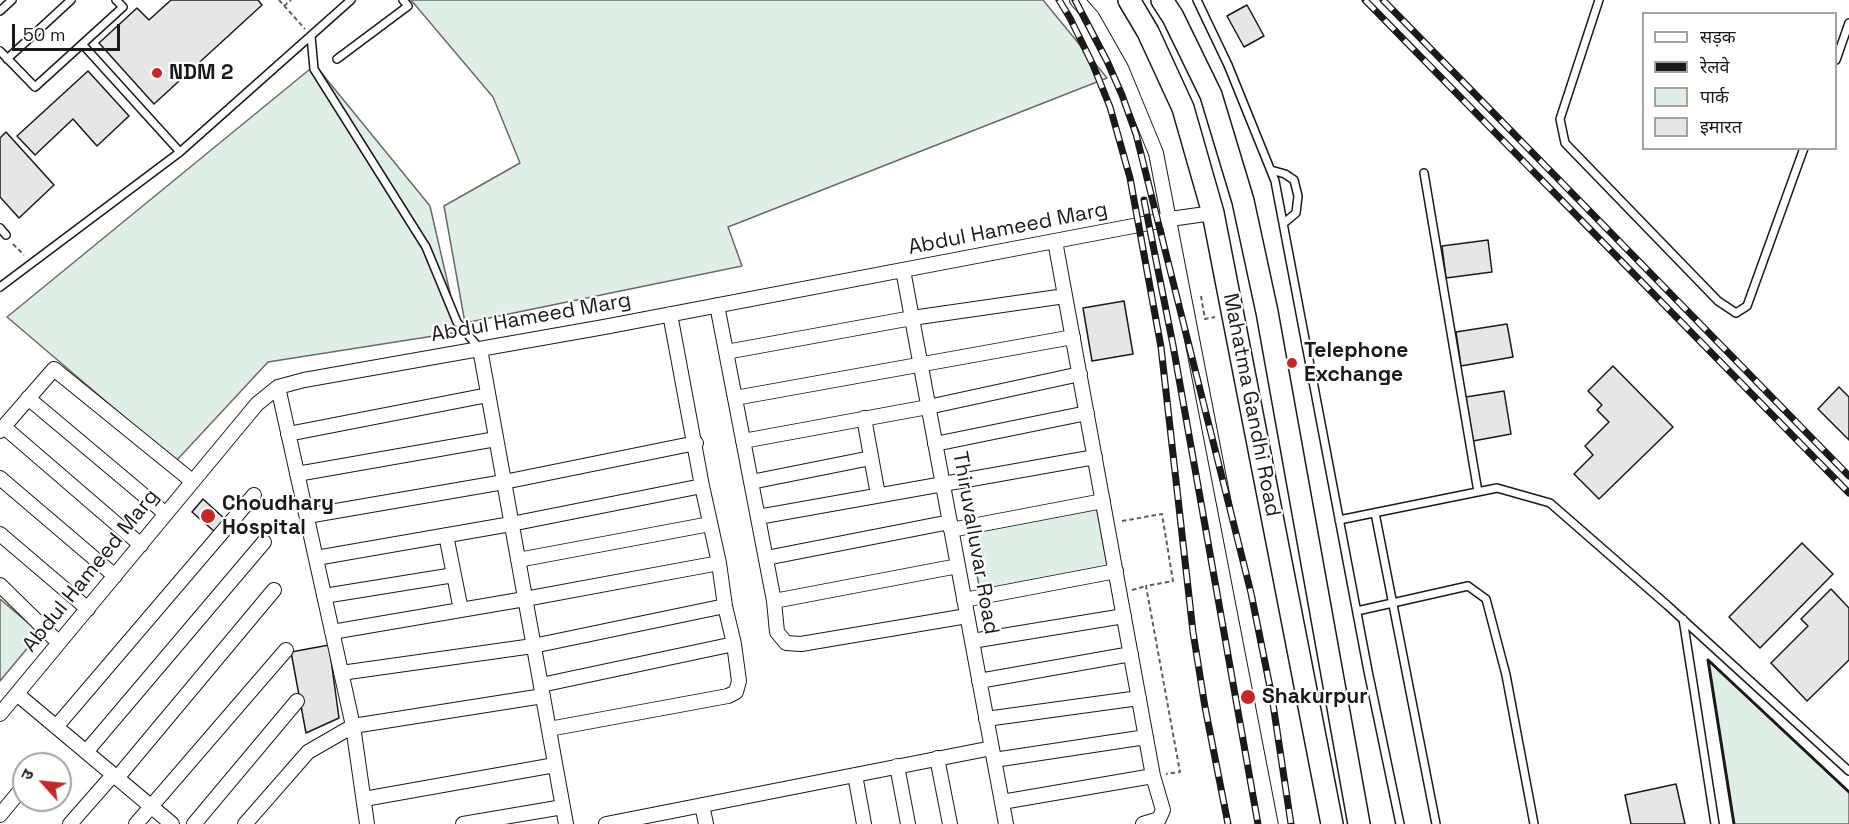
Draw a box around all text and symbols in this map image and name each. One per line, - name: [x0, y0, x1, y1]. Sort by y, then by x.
- scale bar: [15, 12, 123, 50]
- legend: [1642, 12, 1837, 150]
- text: 50 m: [23, 23, 65, 46]
- text: सड़क: [1700, 25, 1736, 48]
- text: रेलवे: [1700, 55, 1730, 78]
- place label: NDM 2: [169, 60, 233, 86]
- marker: NDM 2: [150, 66, 164, 80]
- text: पार्क: [1700, 85, 1729, 108]
- text: इमारत: [1700, 115, 1742, 138]
- street label: Abdul Hameed Marg: [906, 197, 1110, 261]
- street label: Abdul Hameed Marg: [429, 288, 633, 348]
- street label: Mahatma Gandhi Road: [1217, 291, 1285, 519]
- place label: Telephone Exchange: [1304, 338, 1408, 388]
- marker: Telephone Exchange: [1285, 356, 1299, 370]
- street label: Thiruvalluvar Road: [947, 450, 1003, 636]
- street label: Abdul Hameed Marg: [17, 484, 165, 658]
- place label: Choudhary Hospital: [222, 491, 334, 541]
- marker: Choudhary Hospital: [199, 507, 217, 525]
- place label: Shakurpur: [1262, 684, 1368, 710]
- marker: Shakurpur: [1239, 688, 1257, 706]
- north arrow: [12, 752, 72, 812]
- text: उ: [16, 766, 39, 783]

